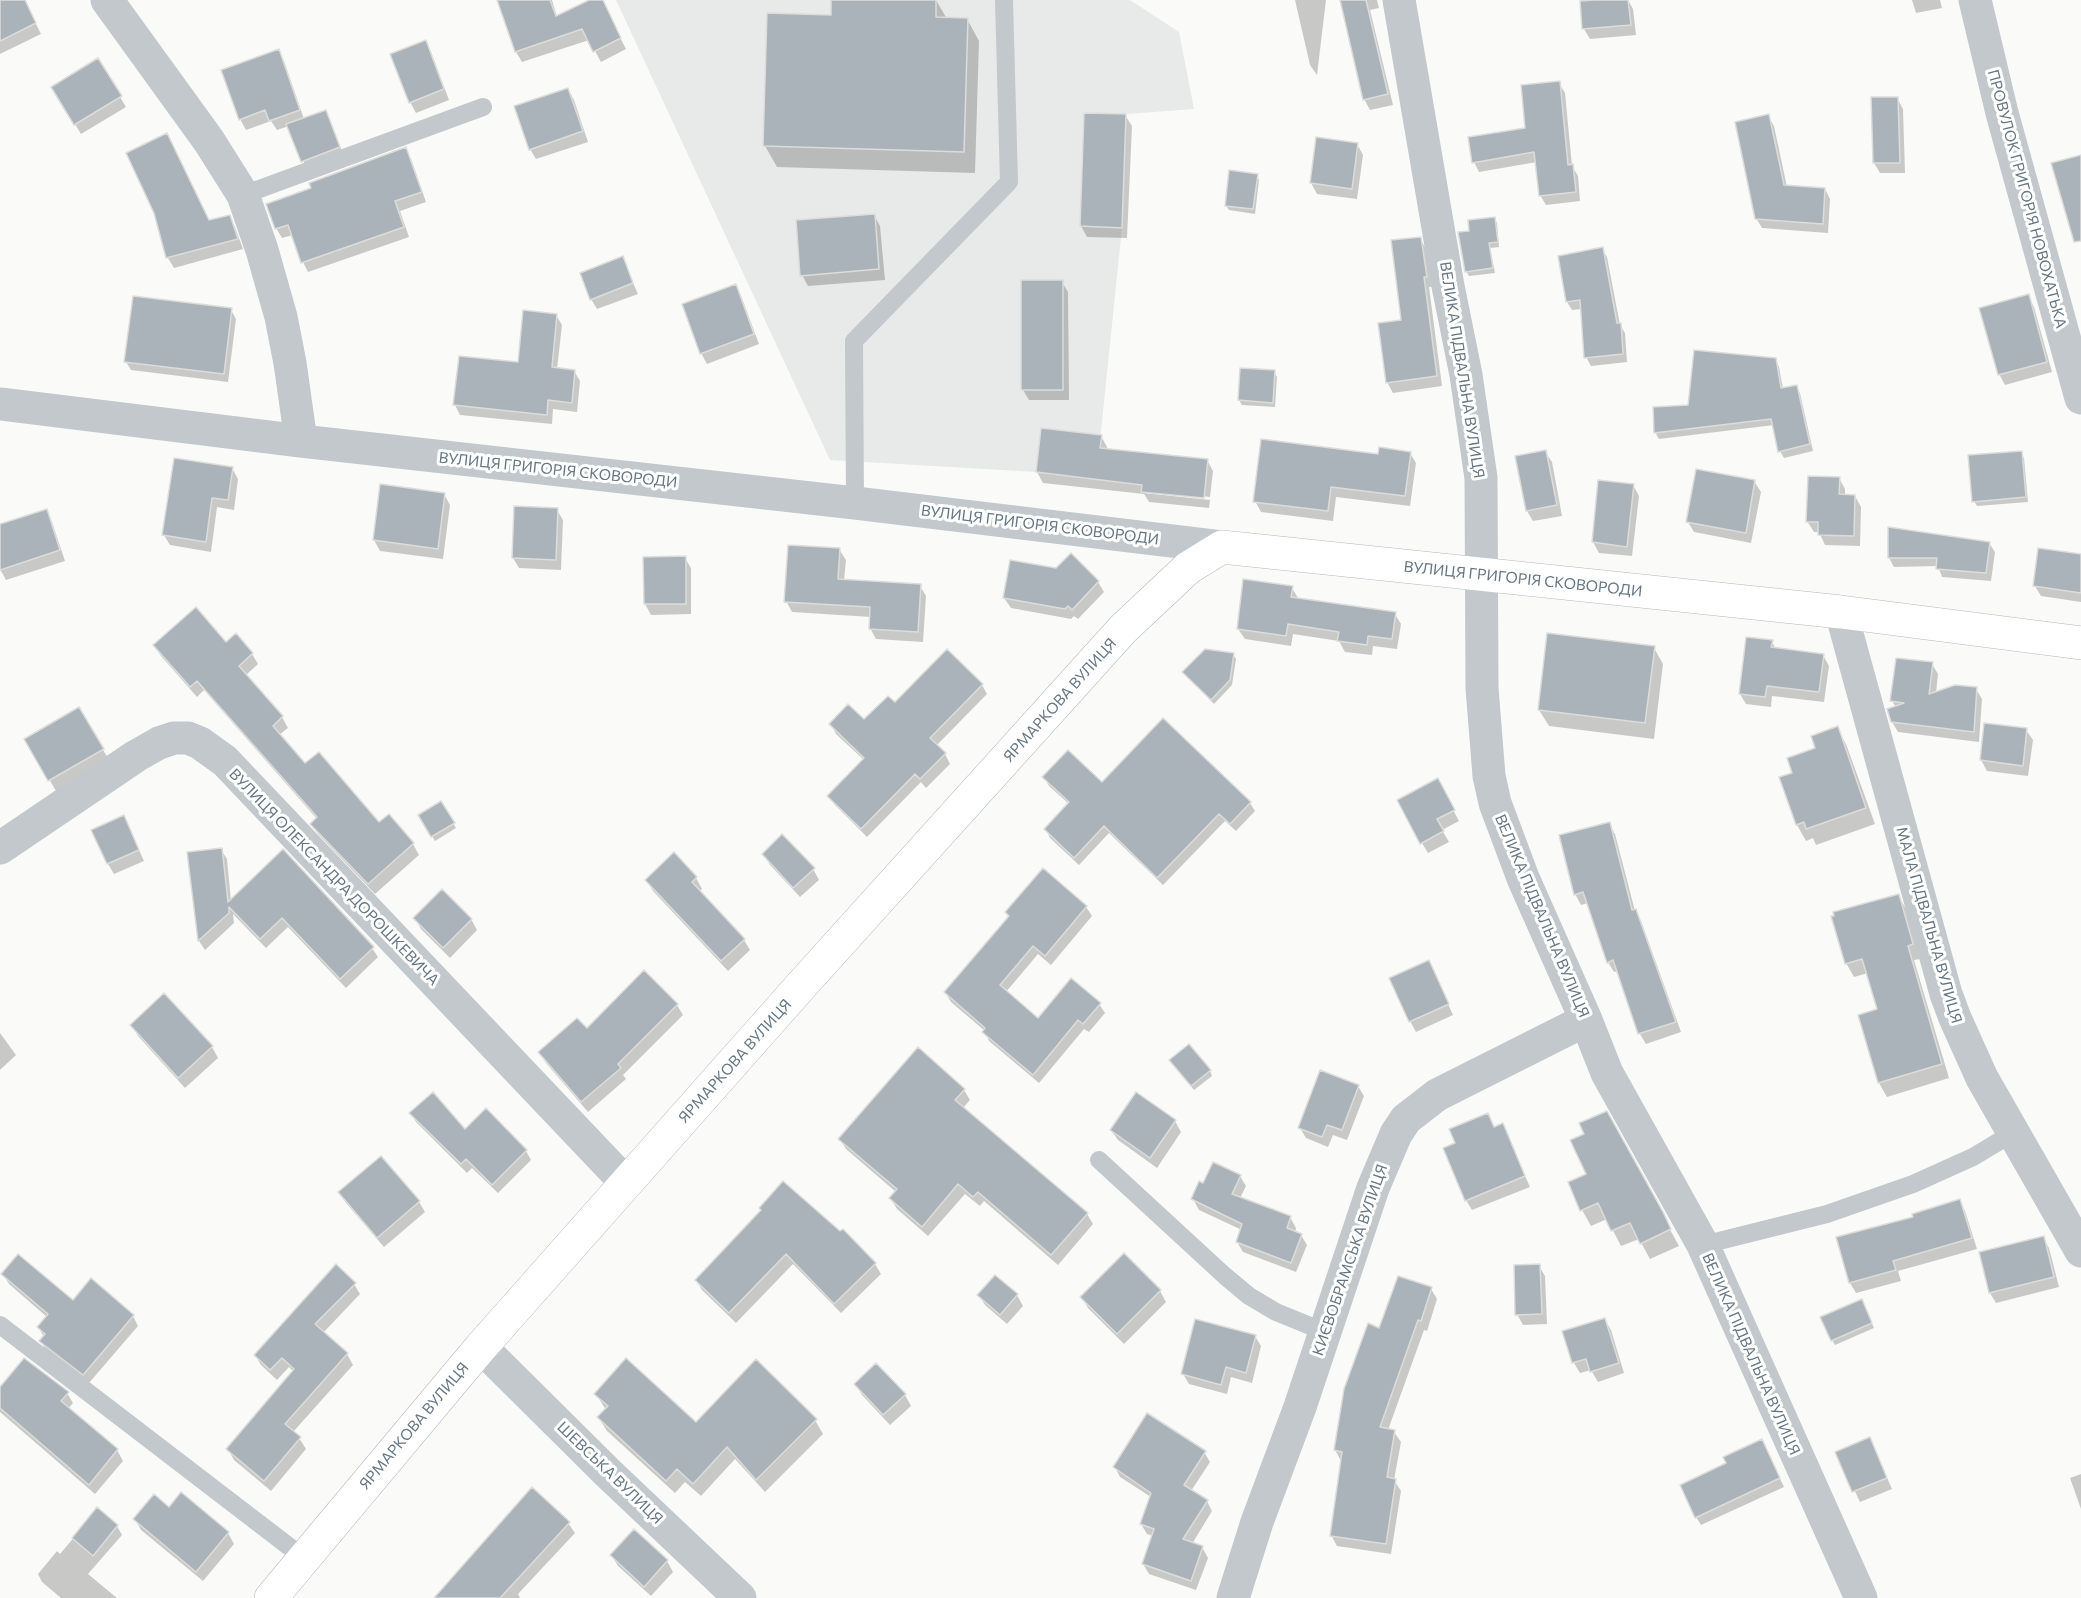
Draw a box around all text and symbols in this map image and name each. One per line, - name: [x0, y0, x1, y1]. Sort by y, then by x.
- street label: ПРОВУЛОК ГРИГОРІЯ НОВОХАТЬКА: [1984, 68, 2070, 330]
- street label: ВЕЛИКА ПІДВАЛЬНА ВУЛИЦЯ: [1436, 260, 1488, 480]
- street label: ВУЛИЦЯ ГРИГОРІЯ СКОВОРОДИ: [438, 449, 678, 491]
- street label: ВУЛИЦЯ ГРИГОРІЯ СКОВОРОДИ: [920, 501, 1160, 549]
- street label: ВУЛИЦЯ ГРИГОРІЯ СКОВОРОДИ: [1403, 558, 1643, 600]
- street label: ЯРМАРКОВА ВУЛИЦЯ: [1000, 634, 1120, 766]
- street label: ВУЛИЦЯ ОЛЕКСАНДРА ДОРОШКЕВИЧА: [225, 765, 443, 989]
- street label: ВЕЛИКА ПІДВАЛЬНА ВУЛИЦЯ: [1491, 812, 1593, 1020]
- street label: МАЛА ПІДВАЛЬНА ВУЛИЦЯ: [1892, 825, 1966, 1025]
- street label: ЯРМАРКОВА ВУЛИЦЯ: [675, 995, 795, 1127]
- street label: КИЄВОБРАМСЬКА ВУЛИЦЯ: [1309, 1162, 1391, 1358]
- street label: ВЕЛИКА ПІДВАЛЬНА ВУЛИЦЯ: [1698, 1250, 1804, 1458]
- street label: ЯРМАРКОВА ВУЛИЦЯ: [356, 1359, 472, 1493]
- street label: ШЕВСЬКА ВУЛИЦЯ: [554, 1418, 666, 1528]

